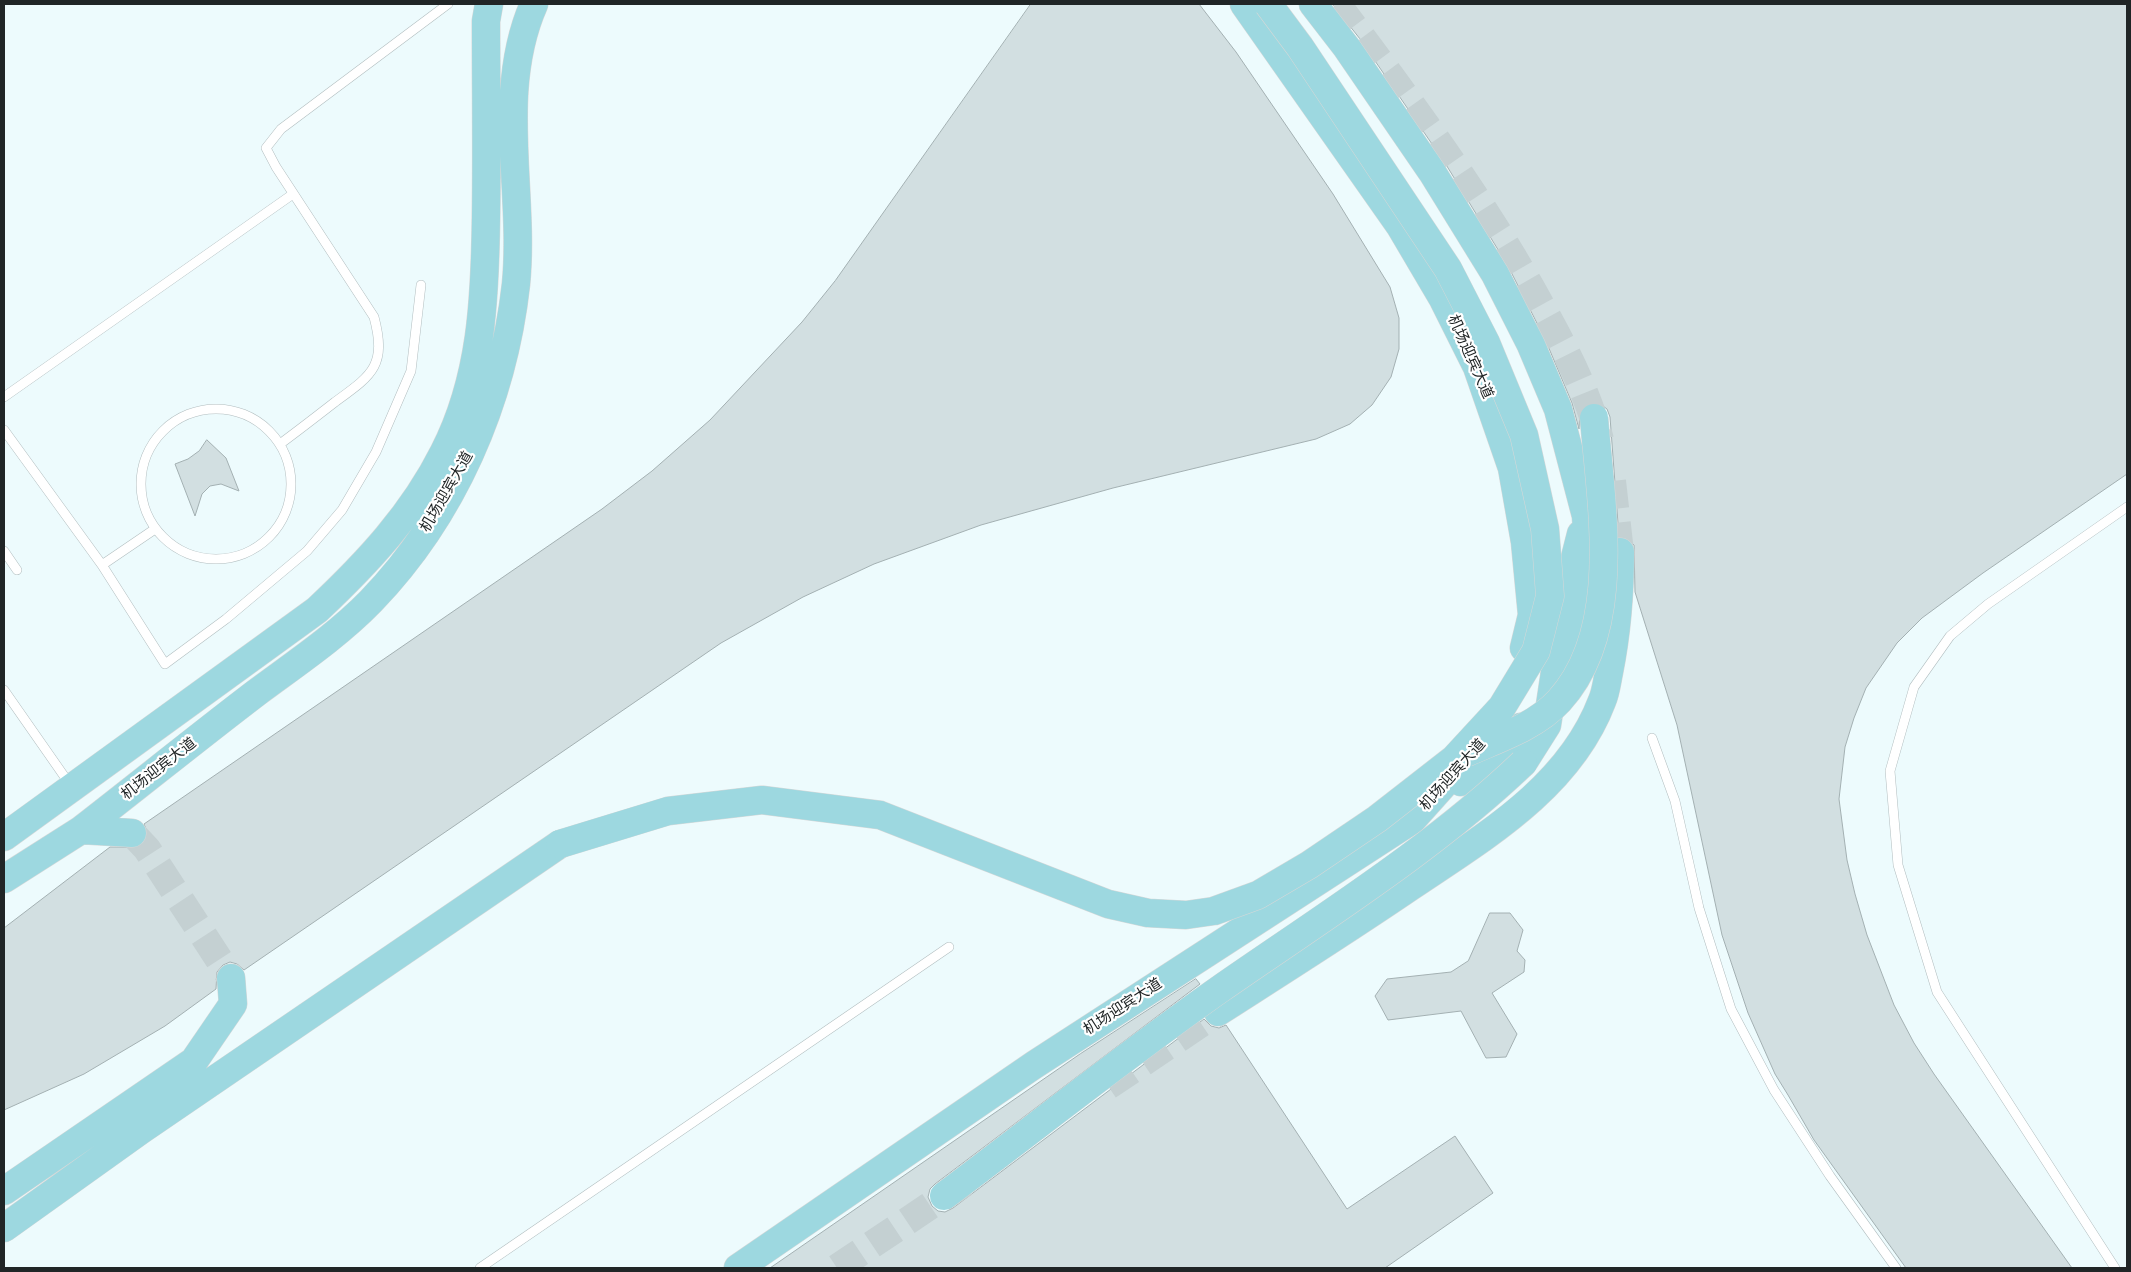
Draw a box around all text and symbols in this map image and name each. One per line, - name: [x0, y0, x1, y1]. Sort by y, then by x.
- street label: 机场迎宾大道: [1443, 312, 1497, 402]
- street label: 机场迎宾大道: [417, 449, 477, 535]
- street label: 机场迎宾大道: [118, 734, 200, 804]
- street label: 机场迎宾大道: [1416, 736, 1490, 814]
- street label: 机场迎宾大道: [1080, 975, 1166, 1039]

